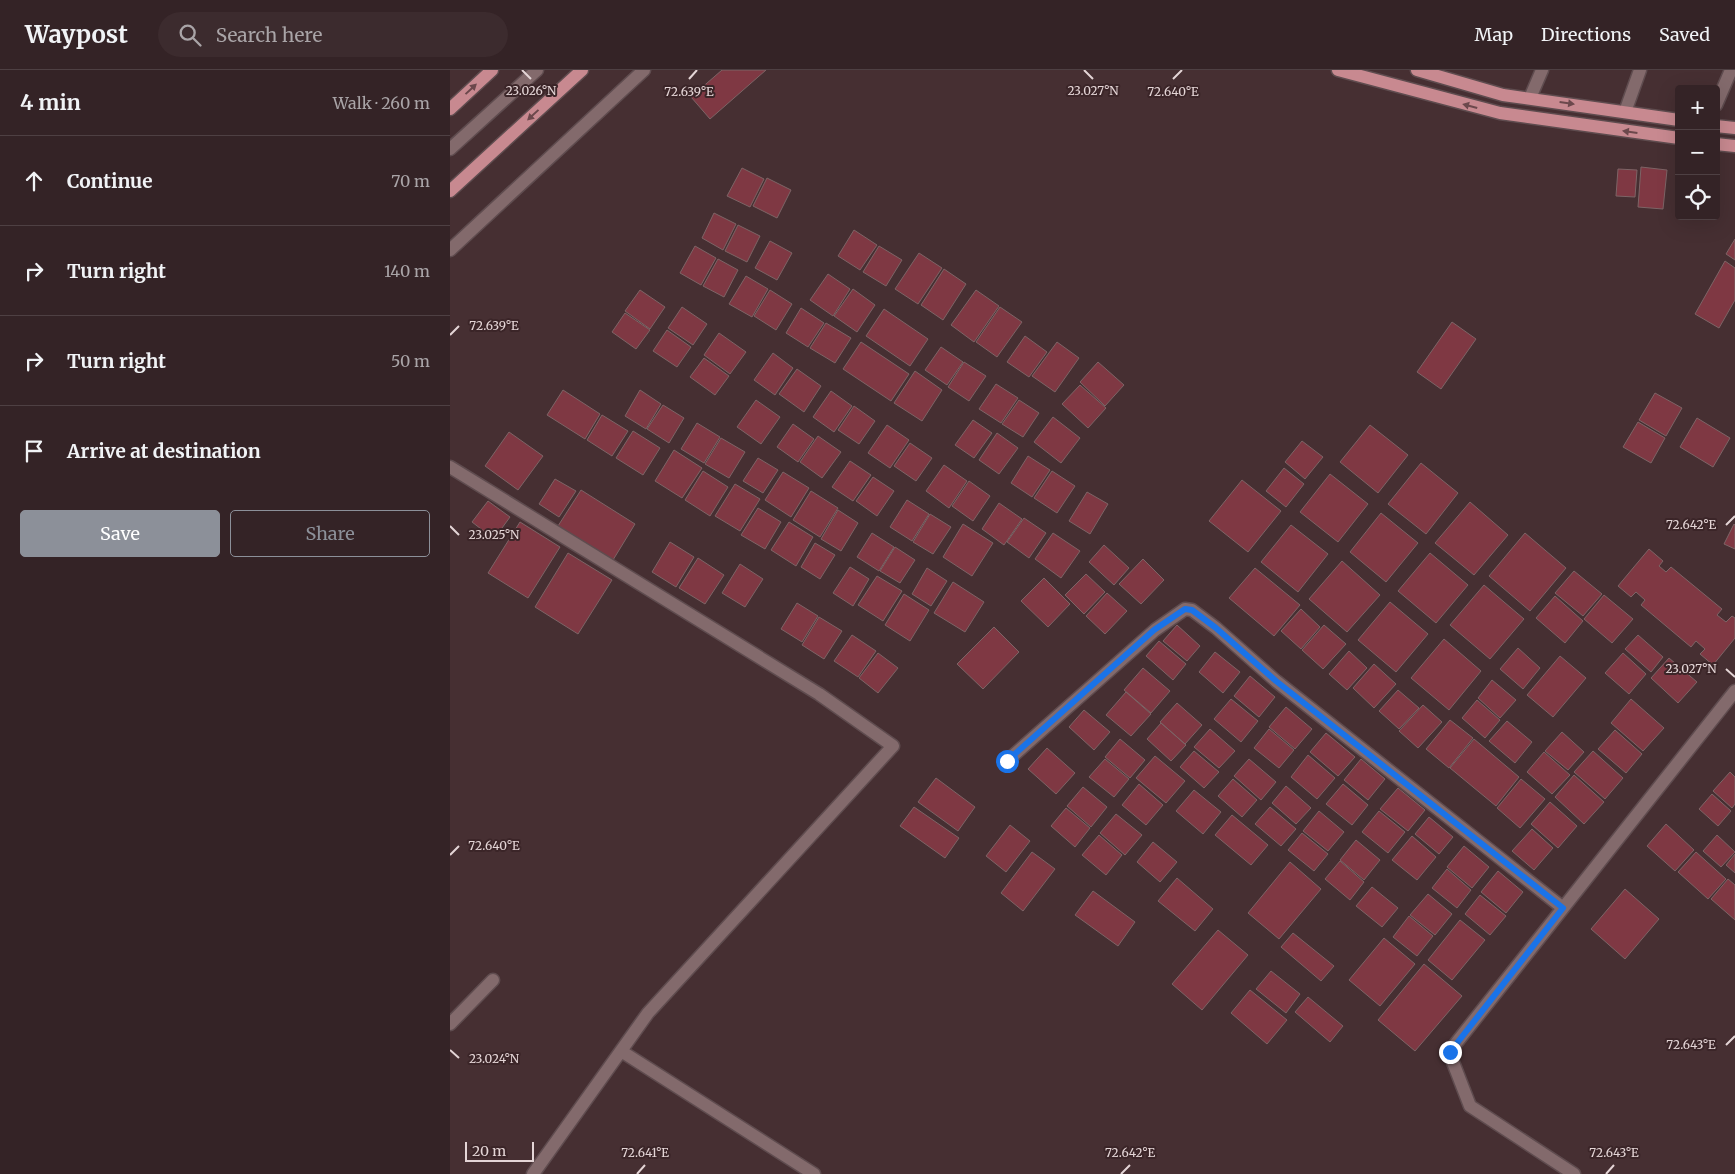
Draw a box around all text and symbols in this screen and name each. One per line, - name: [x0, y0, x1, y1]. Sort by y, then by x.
- search box: [158, 12, 508, 57]
- text: Waypost: [25, 19, 128, 50]
- icon: search: [176, 21, 204, 49]
- text: Search here: [216, 23, 322, 47]
- text: Map: [1475, 23, 1513, 46]
- text: Directions: [1541, 23, 1631, 46]
- text: Saved: [1659, 23, 1710, 46]
- one-way arrow: [464, 83, 476, 95]
- text: 23.026°N: [506, 83, 557, 98]
- text: 23.027°N: [1067, 83, 1119, 98]
- text: 72.639°E: [664, 84, 714, 99]
- text: 72.640°E: [1147, 84, 1199, 99]
- map controls: [1675, 85, 1720, 220]
- button: +: [1675, 85, 1720, 130]
- text: 4 min: [20, 89, 81, 116]
- text: Walk · 260 m: [333, 93, 430, 113]
- one-way arrow: [1559, 100, 1575, 108]
- one-way arrow: [1463, 101, 1478, 109]
- one-way arrow: [528, 109, 540, 121]
- one-way arrow: [1622, 127, 1638, 135]
- button: −: [1675, 130, 1720, 175]
- icon: ahead: [20, 167, 48, 195]
- text: Continue: [67, 169, 153, 193]
- text: 70 m: [391, 171, 430, 191]
- button: locate: [1675, 175, 1720, 220]
- icon: right: [20, 257, 48, 285]
- text: Turn right: [67, 259, 166, 283]
- text: 140 m: [384, 261, 430, 281]
- text: 72.639°E: [469, 318, 519, 333]
- icon: right: [20, 347, 48, 375]
- text: Turn right: [67, 349, 166, 373]
- text: 50 m: [391, 351, 430, 371]
- icon: arrive: [20, 437, 48, 465]
- text: Arrive at destination: [67, 439, 261, 463]
- button: Save: [20, 510, 220, 557]
- button: Share: [230, 510, 430, 557]
- text: 72.642°E: [1666, 517, 1716, 532]
- text: 23.025°N: [469, 527, 520, 542]
- text: 23.027°N: [1665, 661, 1717, 676]
- route start: [996, 750, 1019, 773]
- text: 72.640°E: [468, 838, 520, 853]
- text: 72.643°E: [1666, 1037, 1716, 1052]
- route end: [1439, 1041, 1462, 1064]
- text: 23.024°N: [469, 1051, 520, 1066]
- scale bar: [465, 1139, 534, 1162]
- text: 20 m: [472, 1142, 506, 1160]
- text: 72.641°E: [621, 1145, 669, 1160]
- text: 72.642°E: [1105, 1145, 1155, 1160]
- text: 72.643°E: [1589, 1145, 1639, 1160]

